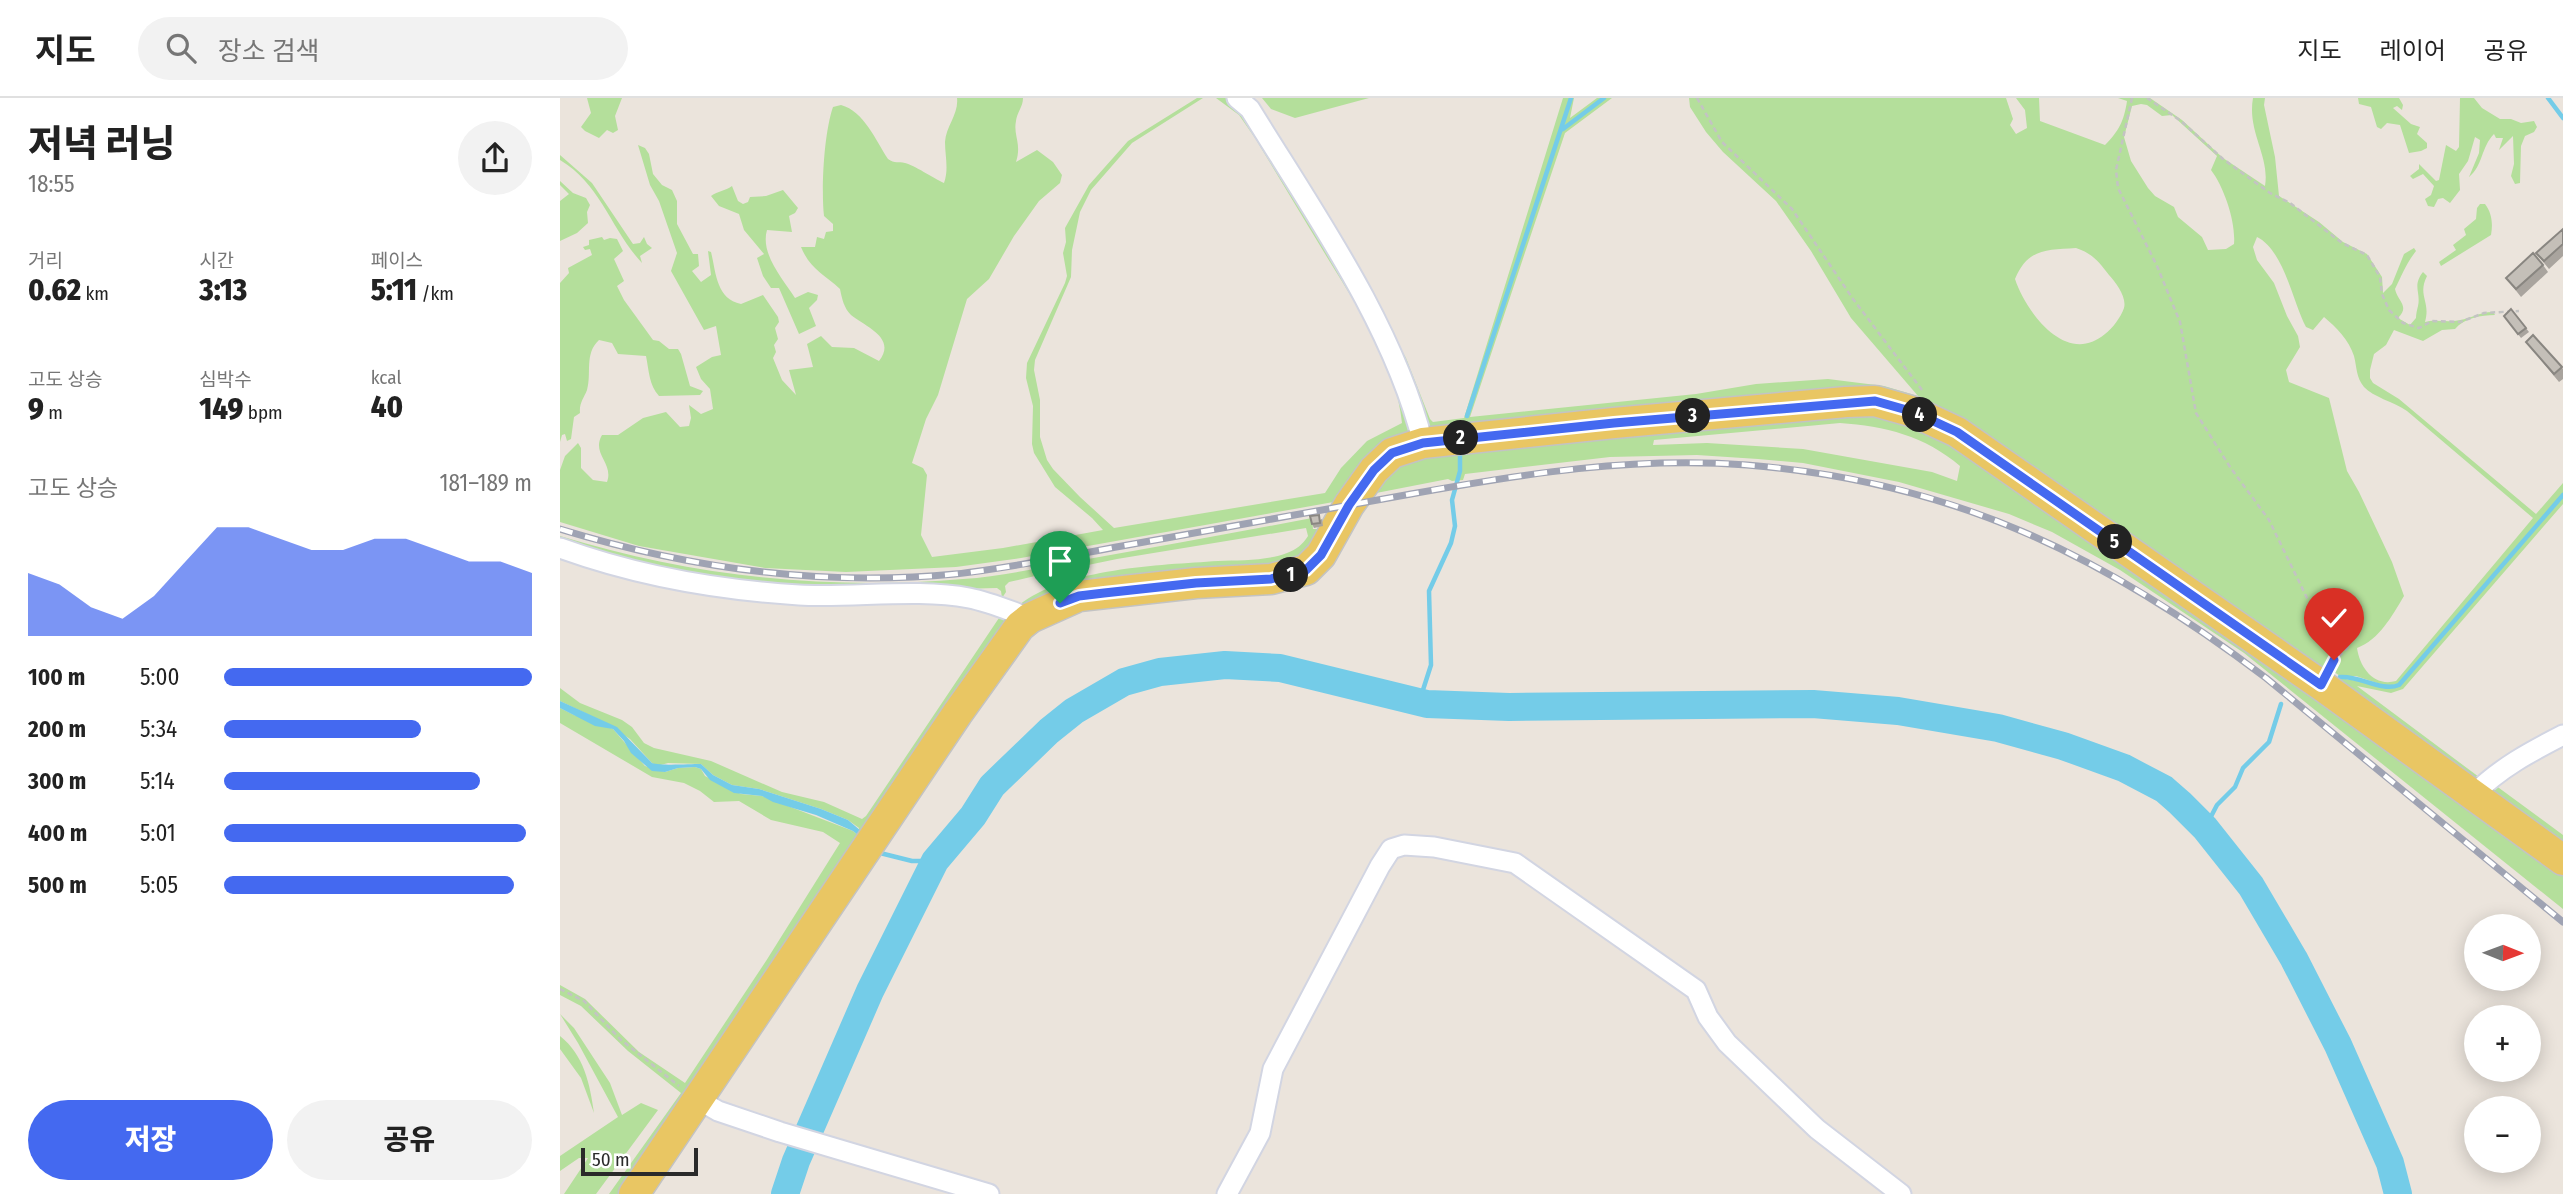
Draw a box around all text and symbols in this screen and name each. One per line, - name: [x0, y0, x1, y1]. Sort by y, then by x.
- search box: [138, 17, 628, 80]
- icon: search: [162, 29, 200, 67]
- text: 지도: [35, 31, 96, 71]
- text: 장소 검색: [218, 36, 320, 67]
- text: 지도: [2297, 37, 2342, 65]
- text: 레이어: [2380, 37, 2446, 65]
- text: 공유: [2484, 37, 2528, 65]
- text: 저녁 러닝: [28, 121, 175, 167]
- button: share: [458, 121, 532, 195]
- text: 18:55: [28, 170, 74, 198]
- text: 거리: [28, 249, 63, 272]
- text: 시간: [199, 249, 234, 272]
- text: 페이스: [371, 249, 423, 272]
- text: 0.62: [28, 272, 81, 308]
- text: 3:13: [199, 272, 247, 308]
- text: 5:11: [371, 272, 417, 308]
- text: km: [81, 282, 109, 305]
- text: /km: [417, 282, 454, 305]
- text: kcal: [371, 366, 401, 389]
- text: 고도 상승: [28, 368, 102, 391]
- text: 심박수: [199, 368, 252, 391]
- text: 40: [371, 389, 403, 425]
- text: 9: [28, 391, 44, 427]
- text: 149: [199, 391, 243, 427]
- pin: 3: [1676, 398, 1710, 434]
- pin: 4: [1902, 398, 1938, 432]
- text: m: [44, 401, 63, 424]
- text: bpm: [243, 401, 283, 424]
- text: 4: [1915, 403, 1924, 426]
- text: 3: [1688, 404, 1697, 427]
- pin: 2: [1444, 420, 1478, 456]
- text: 2: [1456, 426, 1465, 449]
- text: 181–189 m: [439, 469, 532, 497]
- text: 고도 상승: [28, 474, 118, 502]
- pin: 5: [2098, 524, 2132, 560]
- text: 5: [2110, 530, 2119, 553]
- pin: [1030, 531, 1090, 603]
- icon: arrive: [1041, 542, 1079, 580]
- pin: 1: [1274, 558, 1308, 592]
- text: 1: [1286, 563, 1295, 586]
- pin: [2304, 588, 2364, 660]
- icon: check: [2315, 599, 2353, 637]
- text: 100 m: [28, 663, 85, 691]
- text: 5:00: [140, 663, 179, 691]
- text: 200 m: [28, 715, 86, 743]
- text: 5:34: [140, 715, 177, 743]
- text: 300 m: [28, 767, 86, 795]
- text: 5:14: [140, 767, 175, 795]
- text: 400 m: [28, 819, 87, 847]
- text: 5:01: [140, 819, 176, 847]
- text: 500 m: [28, 871, 87, 899]
- text: 5:05: [140, 871, 178, 899]
- north arrow: [2464, 914, 2541, 990]
- map controls: [2464, 914, 2541, 1173]
- button: +: [2464, 1005, 2541, 1082]
- button: −: [2464, 1096, 2541, 1173]
- button: 저장: [28, 1100, 273, 1180]
- button: 공유: [287, 1100, 532, 1180]
- scale bar: [581, 1145, 698, 1177]
- text: 50 m: [592, 1148, 630, 1171]

